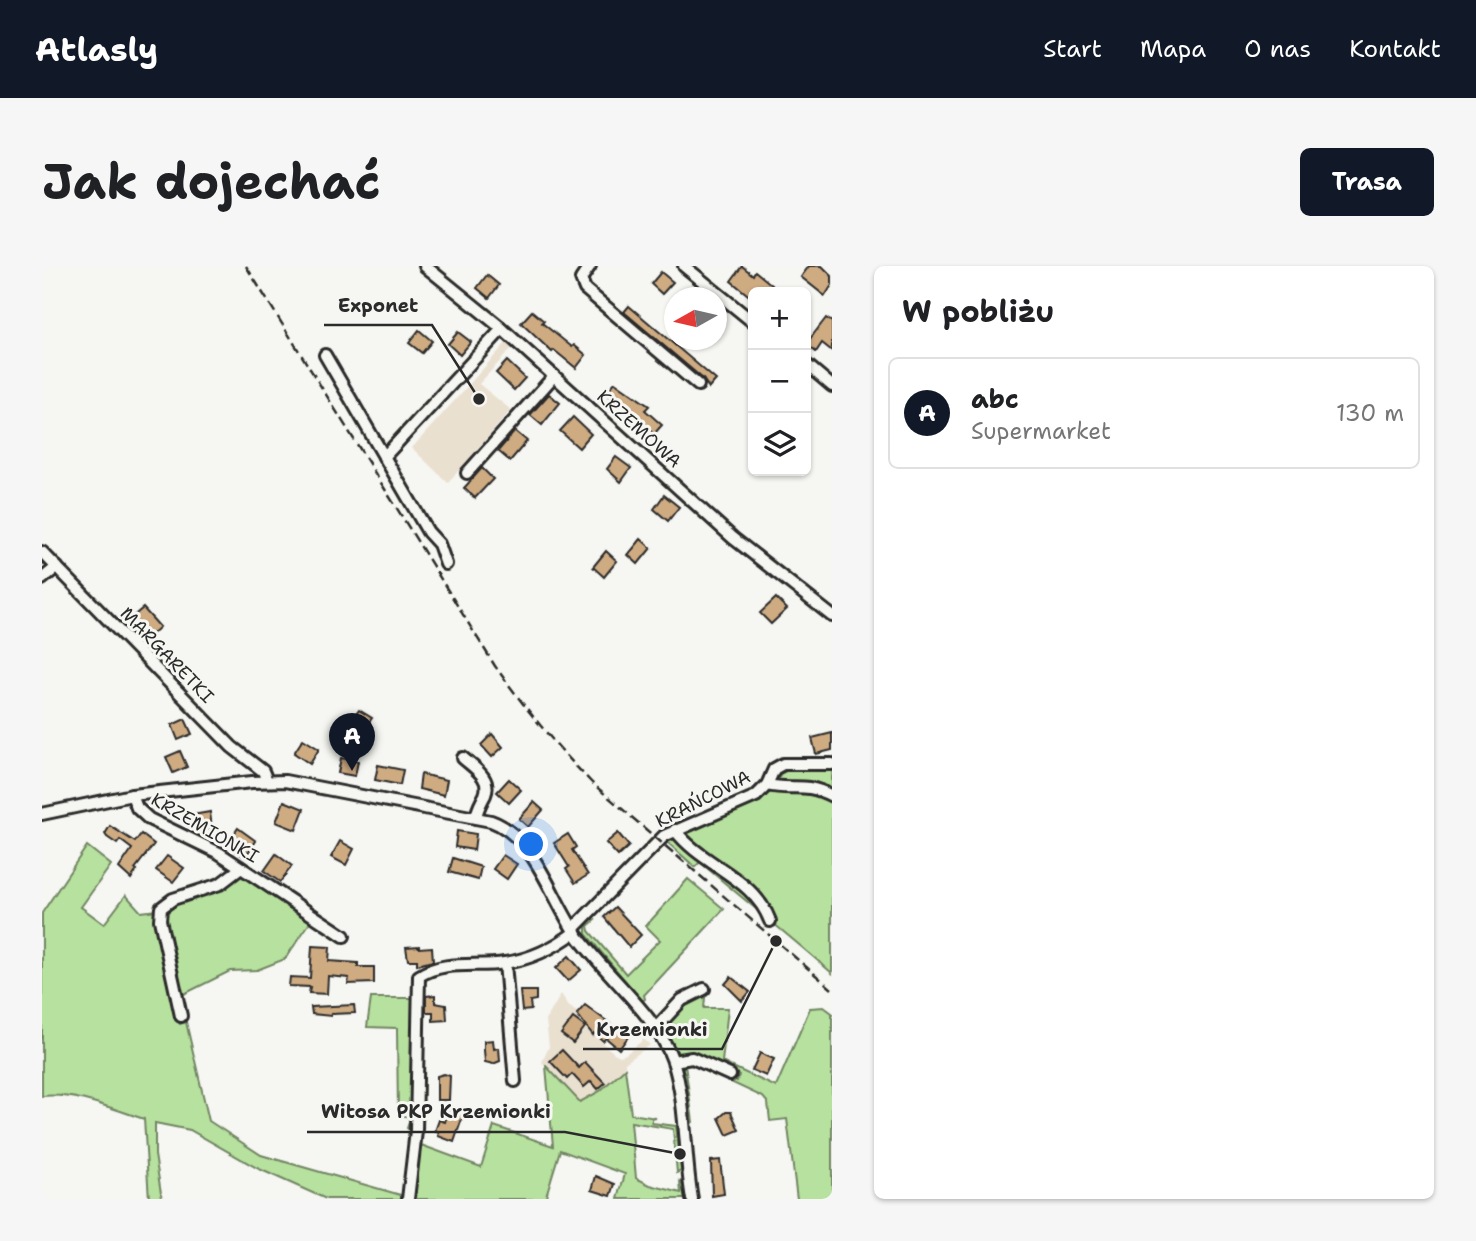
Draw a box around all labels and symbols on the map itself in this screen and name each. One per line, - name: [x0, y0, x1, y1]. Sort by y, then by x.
- callout: Exponet: [324, 285, 432, 325]
- north arrow: [664, 287, 727, 350]
- text: Exponet: [338, 293, 418, 318]
- street label: KRZEMOWA: [592, 385, 686, 473]
- street label: MARGARETKI: [115, 602, 219, 708]
- pin: A: [329, 713, 375, 771]
- street label: KRAŃCOWA: [651, 765, 755, 833]
- street label: KRZEMIONKI: [147, 787, 263, 869]
- your location: [514, 827, 548, 861]
- callout: Krzemionki: [583, 1009, 722, 1049]
- text: Krzemionki: [596, 1017, 708, 1042]
- callout: Witosa PKP Krzemionki: [307, 1092, 565, 1132]
- text: Witosa PKP Krzemionki: [321, 1099, 551, 1124]

